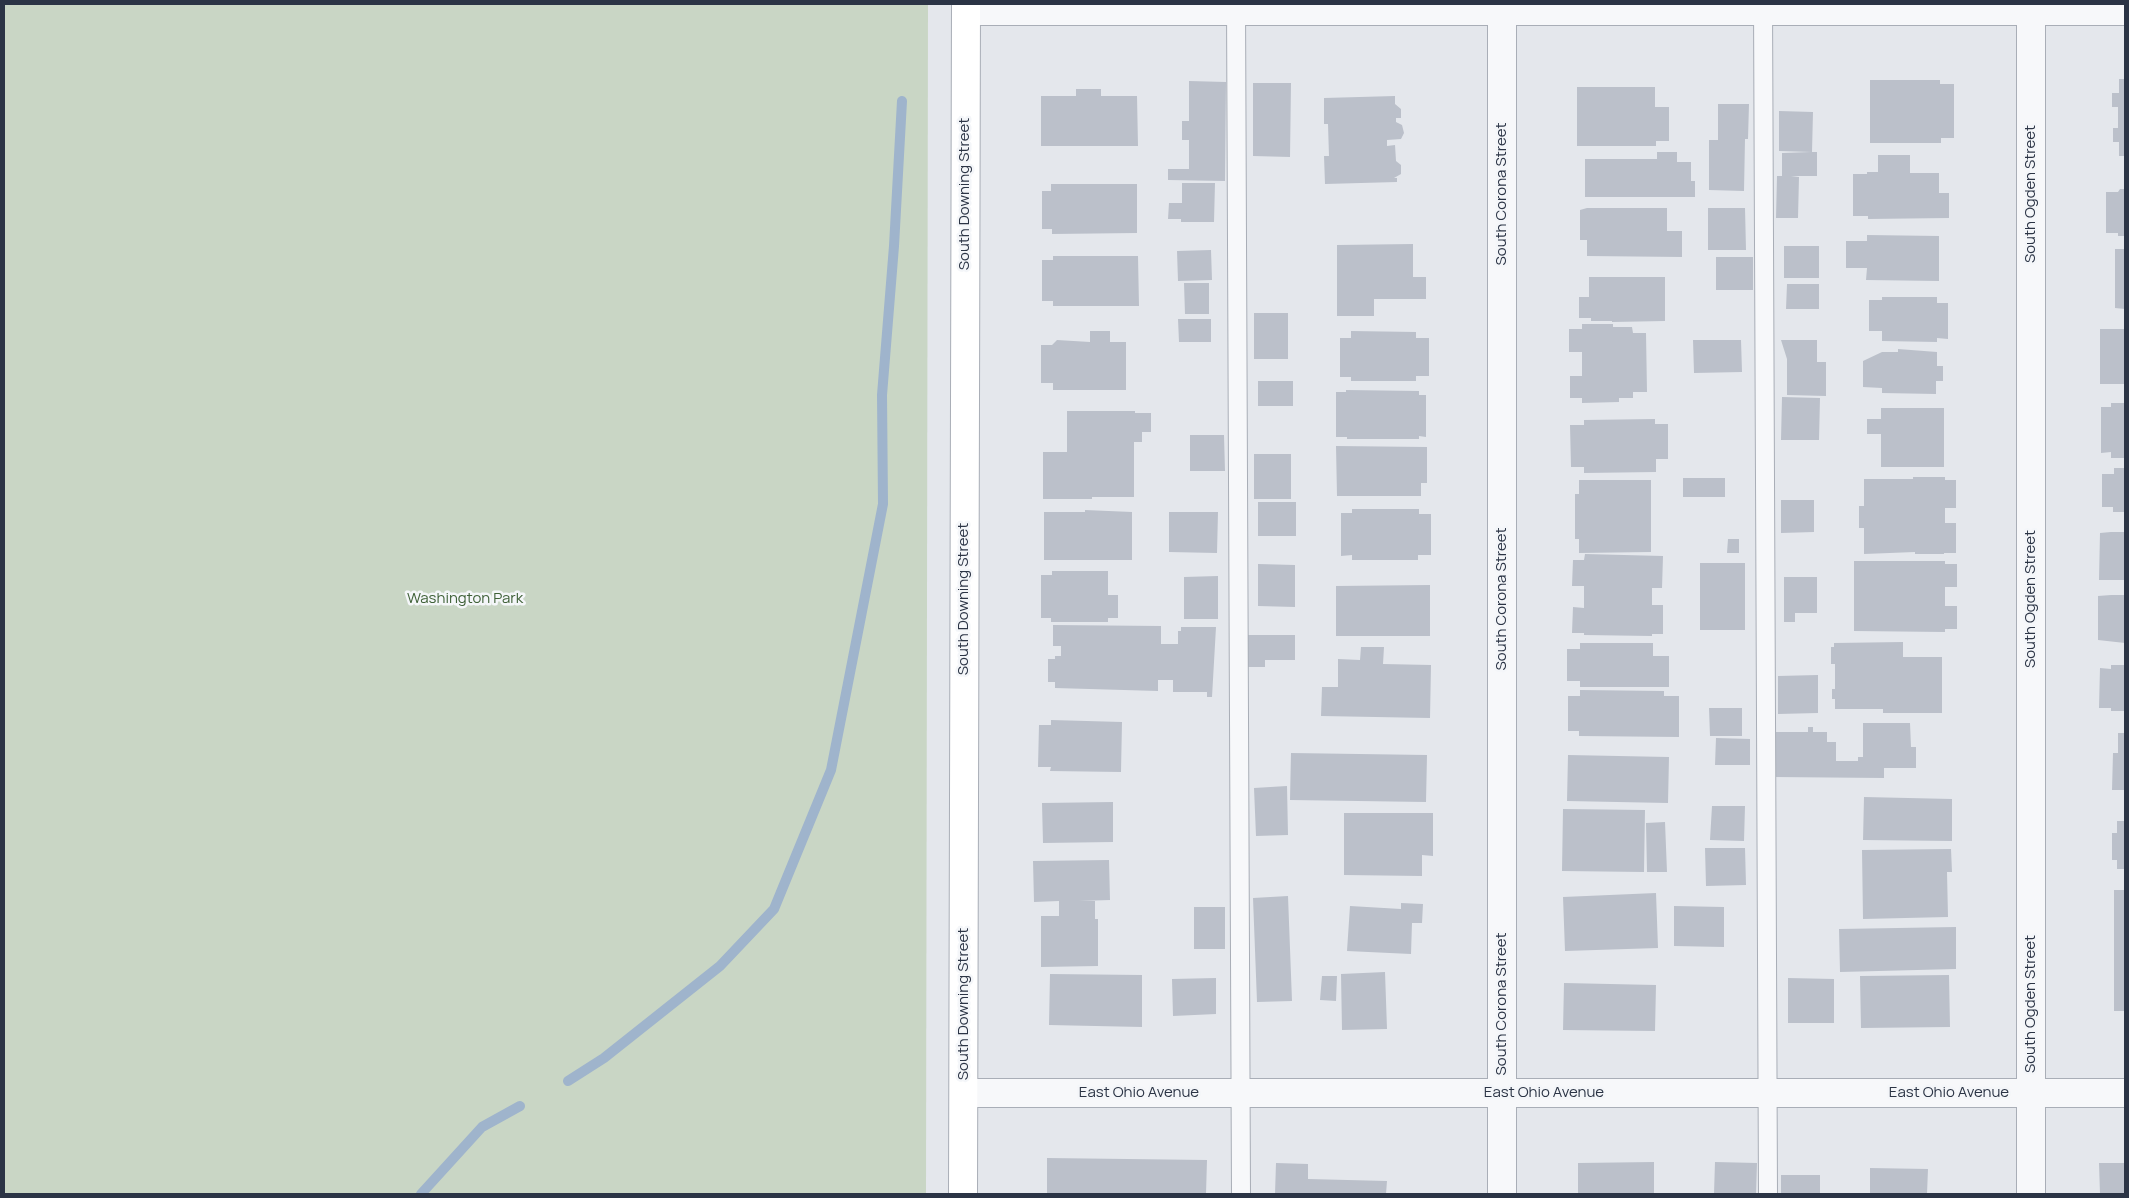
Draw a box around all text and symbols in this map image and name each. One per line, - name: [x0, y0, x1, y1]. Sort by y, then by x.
- street label: South Downing Street: [956, 118, 974, 270]
- street label: South Corona Street: [1493, 123, 1511, 265]
- street label: South Ogden Street: [2022, 125, 2040, 263]
- street label: South Downing Street: [955, 523, 973, 675]
- street label: South Corona Street: [1493, 528, 1511, 670]
- street label: South Ogden Street: [2022, 530, 2040, 668]
- park label: Washington Park: [407, 590, 523, 608]
- street label: South Downing Street: [955, 928, 973, 1080]
- street label: South Corona Street: [1493, 933, 1511, 1075]
- street label: South Ogden Street: [2022, 935, 2040, 1073]
- street label: East Ohio Avenue: [1079, 1084, 1199, 1102]
- street label: East Ohio Avenue: [1484, 1084, 1604, 1102]
- street label: East Ohio Avenue: [1889, 1084, 2009, 1102]

